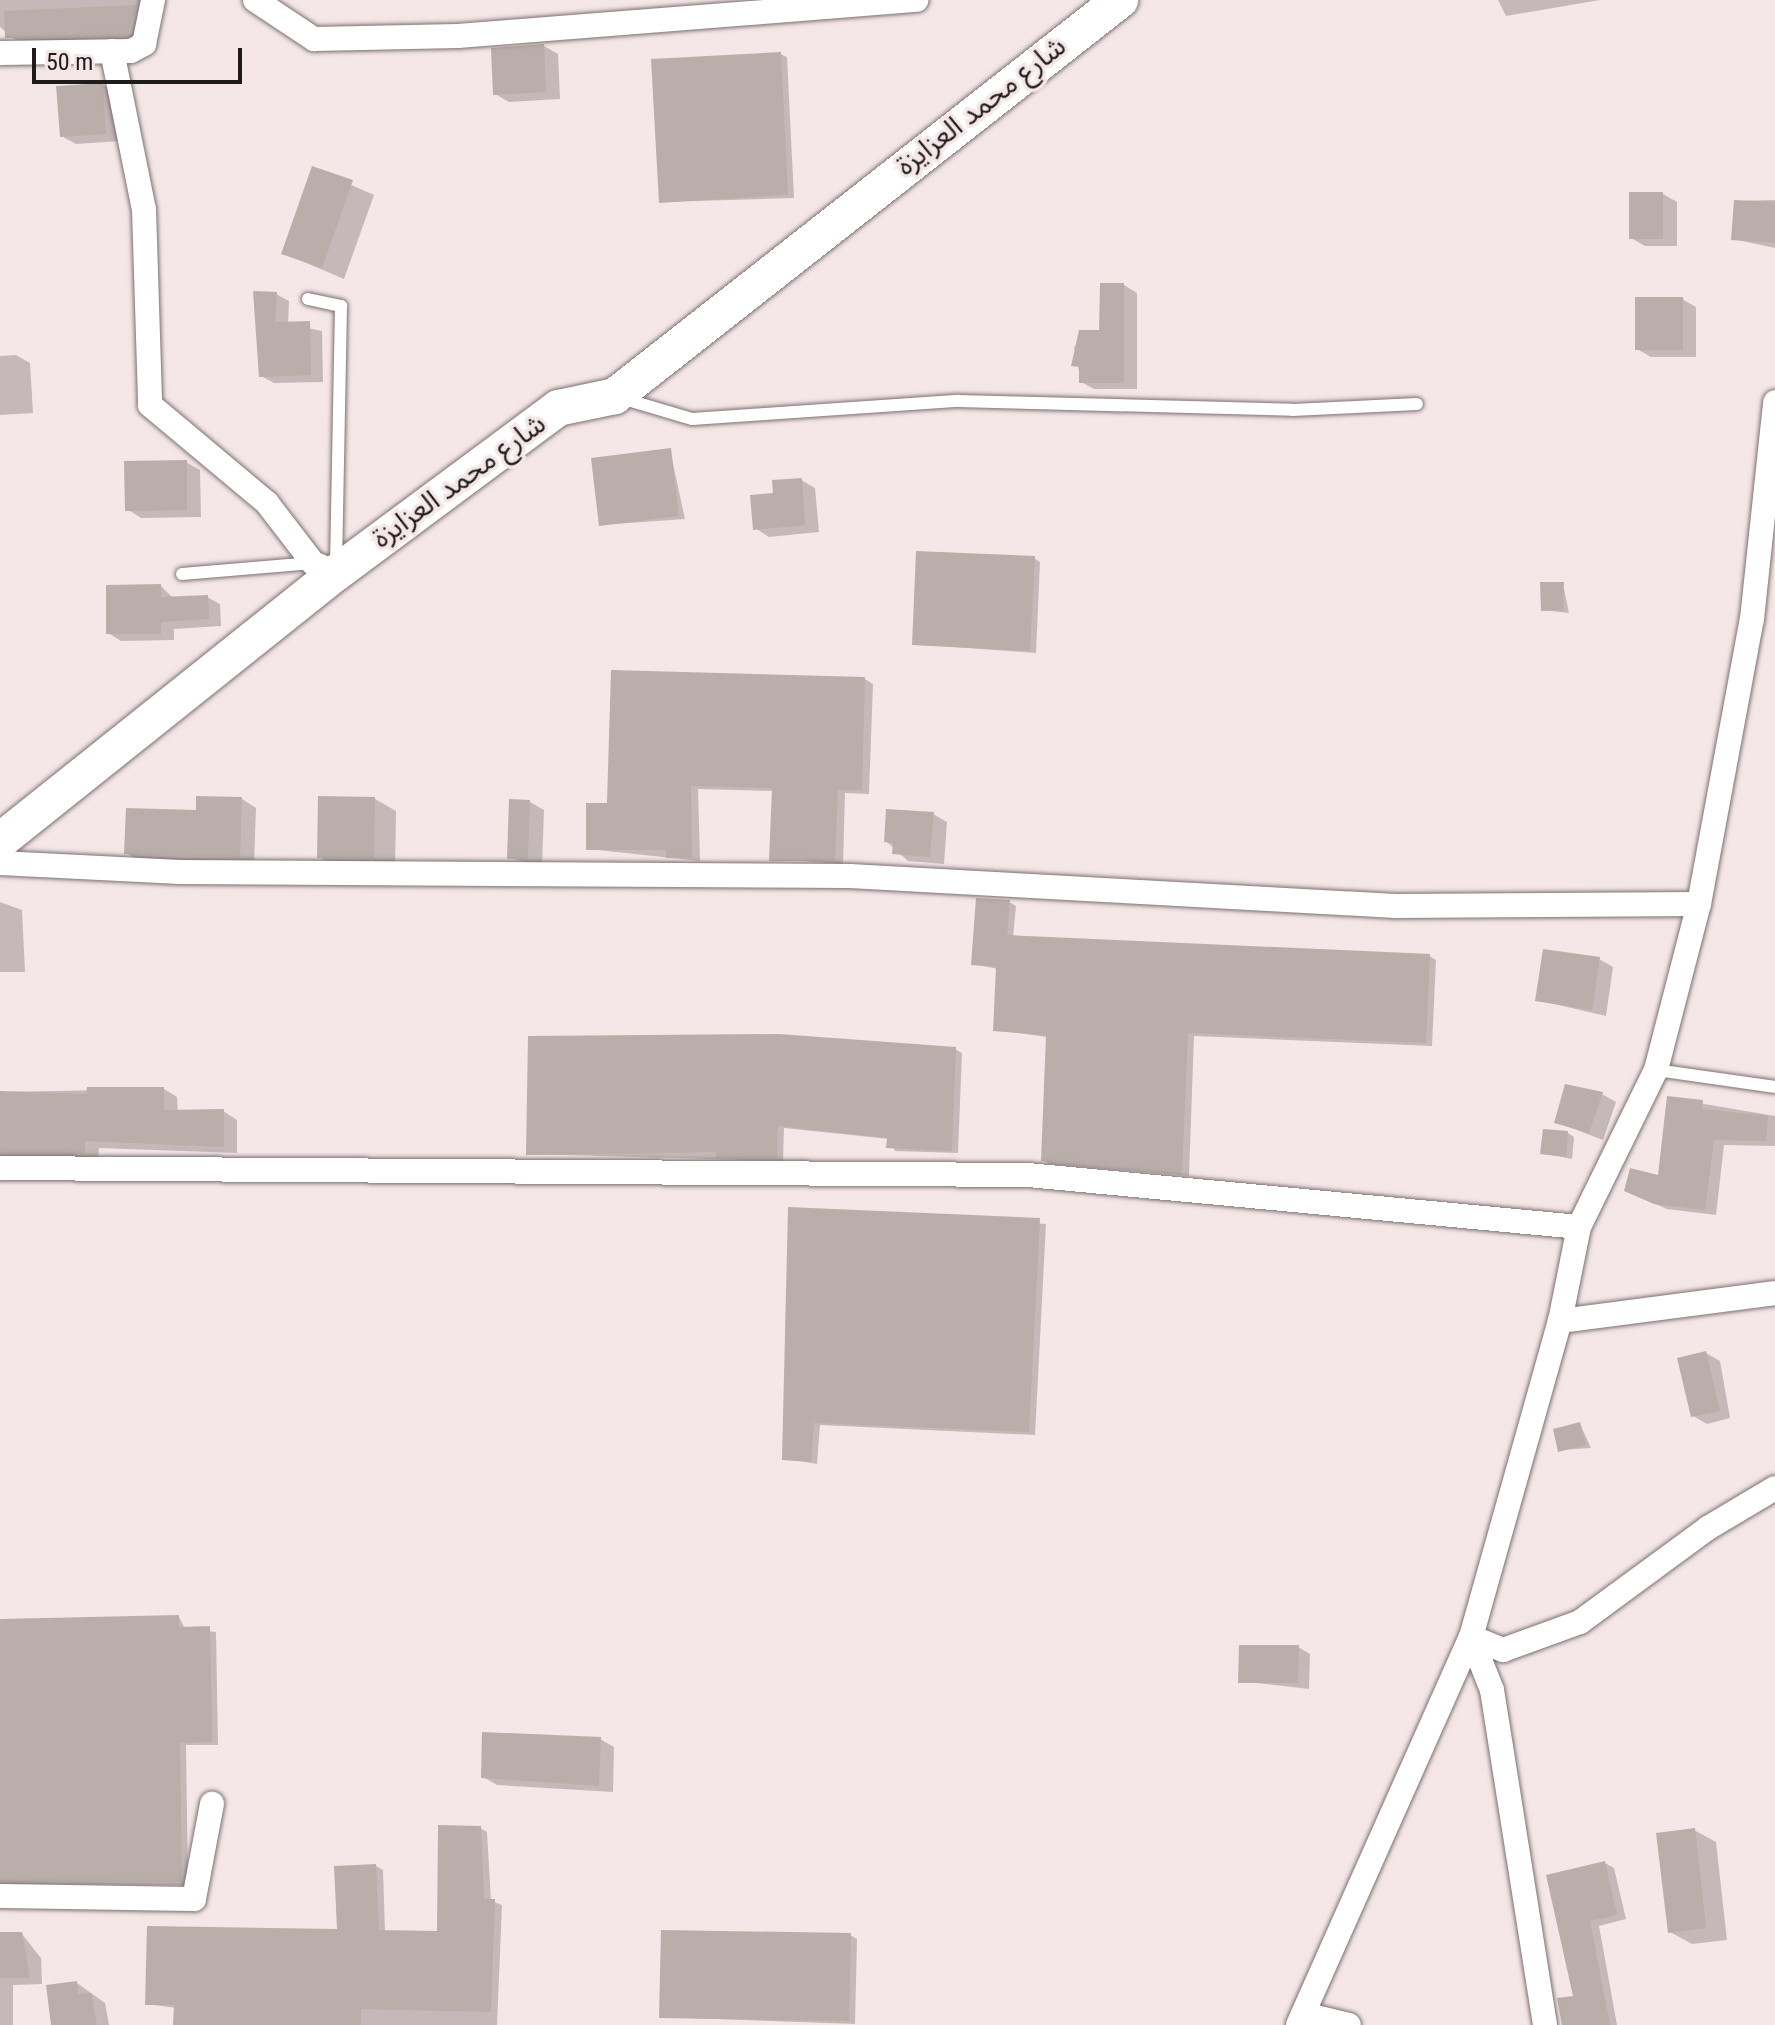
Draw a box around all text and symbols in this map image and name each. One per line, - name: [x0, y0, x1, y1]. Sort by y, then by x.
- street label: شارع محمد العزايزة: [889, 29, 1073, 183]
- scale bar: [36, 32, 246, 82]
- text: 50 m: [46, 48, 93, 76]
- street label: شارع محمد العزايزة: [366, 407, 552, 555]

